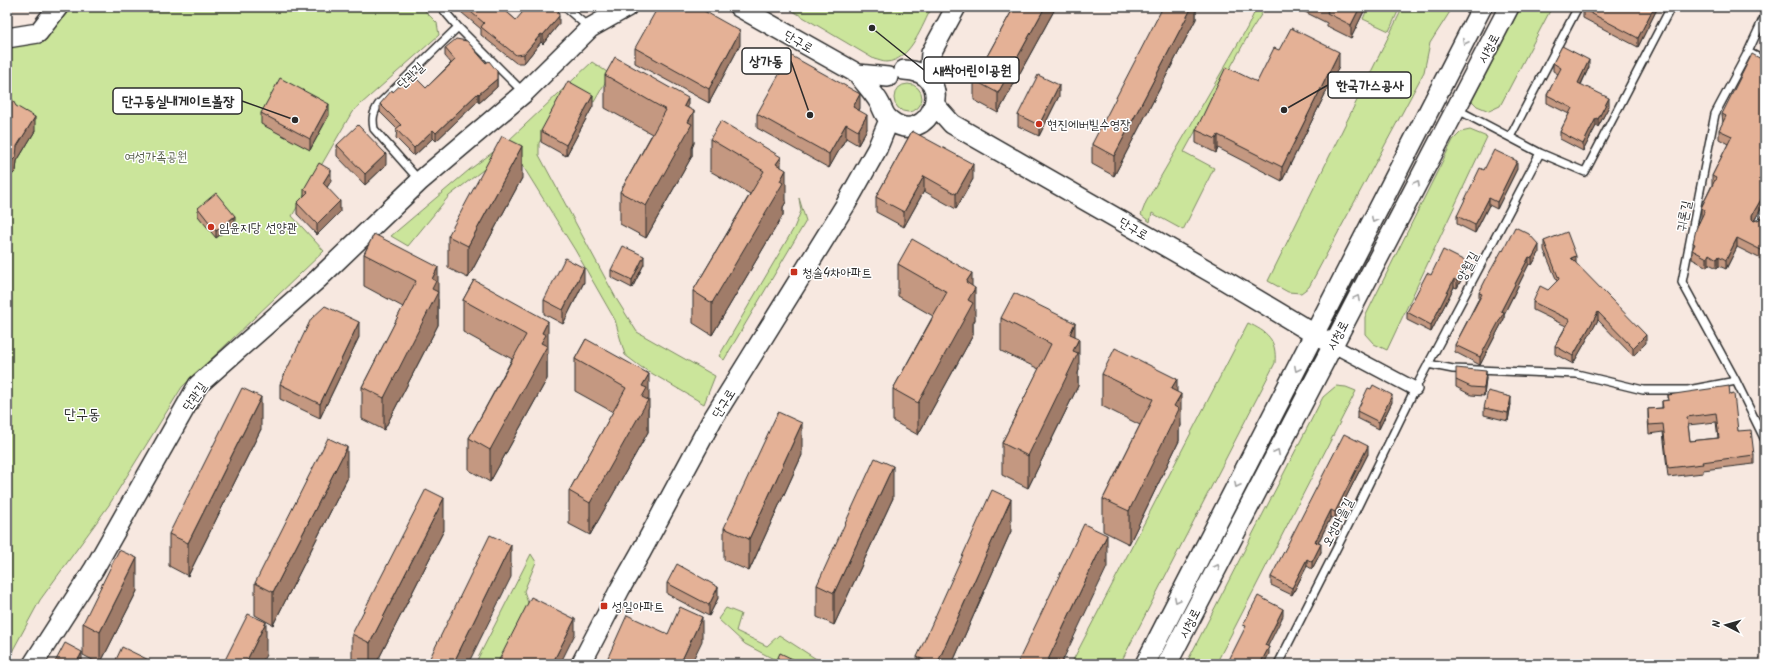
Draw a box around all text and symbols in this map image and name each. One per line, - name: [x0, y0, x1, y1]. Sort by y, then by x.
- street label: 단구로: [779, 25, 817, 59]
- street label: 시청로: [1473, 30, 1506, 67]
- one-way arrow: [1462, 37, 1469, 45]
- callout: 상가동: [742, 48, 791, 74]
- text: 상가동: [749, 51, 783, 73]
- callout: 새싹어린이공원: [924, 57, 1019, 83]
- street label: 단관길: [392, 58, 430, 95]
- text: 새싹어린이공원: [933, 60, 1011, 82]
- callout: 한국가스공사: [1328, 72, 1411, 98]
- text: 한국가스공사: [1335, 75, 1405, 97]
- callout: 단구동실내게이트볼장: [113, 88, 242, 114]
- text: 단구동실내게이트볼장: [122, 91, 235, 113]
- place label: 현진에버빌수영장: [1047, 115, 1131, 136]
- marker: 현진에버빌수영장: [1034, 119, 1044, 129]
- park label: 여성가족공원: [125, 147, 187, 168]
- one-way arrow: [1412, 180, 1420, 187]
- street label: 귀론길: [1671, 199, 1698, 234]
- street label: 단구로: [1114, 212, 1152, 246]
- one-way arrow: [1371, 216, 1378, 223]
- place label: 임윤지당 선양관: [219, 218, 297, 239]
- marker: 임윤지당 선양관: [206, 222, 216, 232]
- street label: 앙월길: [1452, 248, 1485, 285]
- place label: 청솔4차아파트: [802, 263, 872, 284]
- marker: 청솔4차아파트: [789, 267, 799, 277]
- one-way arrow: [1352, 295, 1359, 303]
- street label: 시청로: [1322, 317, 1355, 354]
- one-way arrow: [1294, 365, 1302, 373]
- street label: 단관길: [178, 378, 213, 416]
- street label: 단구로: [707, 385, 741, 423]
- district label: 단구동: [64, 403, 100, 427]
- one-way arrow: [1272, 448, 1280, 456]
- one-way arrow: [1234, 481, 1242, 488]
- street label: 오성마을길: [1317, 495, 1360, 551]
- one-way arrow: [1213, 564, 1220, 571]
- one-way arrow: [1175, 596, 1182, 604]
- place label: 성일아파트: [612, 597, 664, 618]
- marker: 성일아파트: [599, 601, 609, 611]
- street label: 시청로: [1174, 605, 1207, 642]
- north arrow: [1706, 605, 1746, 645]
- text: N: [1708, 620, 1726, 628]

